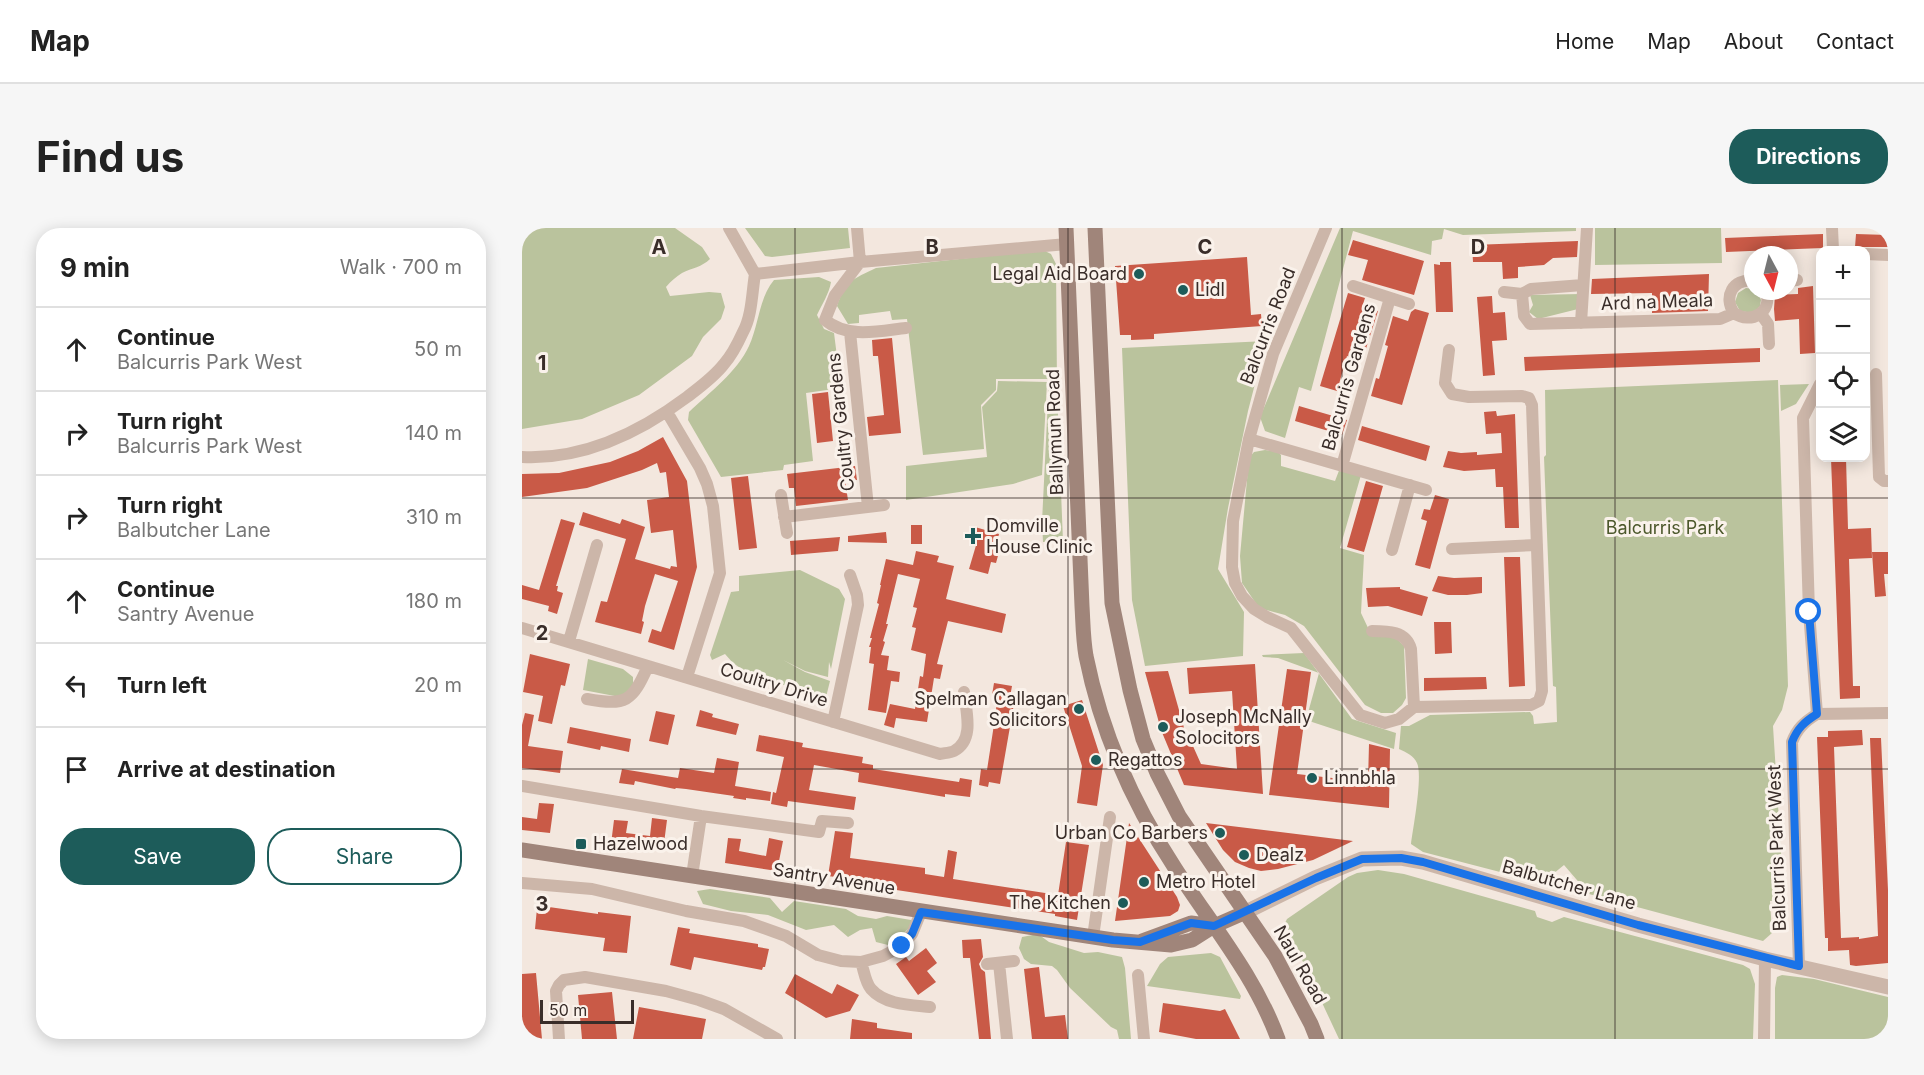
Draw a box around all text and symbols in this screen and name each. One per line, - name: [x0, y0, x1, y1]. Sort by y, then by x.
- text: Map: [30, 24, 90, 58]
- text: Home: [1555, 29, 1614, 54]
- text: Map: [1647, 29, 1691, 54]
- text: About: [1724, 29, 1783, 54]
- text: Contact: [1816, 29, 1894, 54]
- button: Directions: [1729, 129, 1888, 184]
- text: Find us: [36, 131, 184, 182]
- text: A: [652, 235, 667, 259]
- text: B: [925, 235, 939, 259]
- text: C: [1198, 235, 1212, 259]
- text: D: [1471, 235, 1485, 259]
- north arrow: [1744, 246, 1798, 300]
- map controls: [1816, 246, 1870, 462]
- button: +: [1816, 246, 1870, 300]
- text: 9 min: [60, 252, 130, 283]
- text: Walk · 700 m: [340, 255, 462, 279]
- place label: Legal Aid Board: [992, 263, 1127, 284]
- street label: Balcurris Road: [1236, 264, 1299, 387]
- marker: Legal Aid Board: [1132, 267, 1146, 281]
- place label: Lidl: [1195, 279, 1225, 300]
- marker: Lidl: [1176, 283, 1190, 297]
- street label: Ard na Meala: [1601, 289, 1713, 314]
- button: −: [1816, 300, 1870, 354]
- street label: Balcurris Gardens: [1317, 301, 1380, 453]
- text: Continue: [117, 324, 215, 350]
- icon: ahead: [60, 333, 93, 366]
- text: 50 m: [414, 337, 462, 361]
- text: Balcurris Park West: [117, 350, 302, 374]
- text: 1: [538, 351, 546, 375]
- street label: Coultry Gardens: [823, 352, 858, 492]
- button: locate: [1816, 354, 1870, 408]
- street label: Ballymun Road: [1042, 369, 1067, 496]
- text: Turn right: [117, 408, 223, 434]
- button: layers: [1816, 408, 1870, 462]
- icon: right: [60, 417, 93, 450]
- text: 140 m: [405, 421, 462, 445]
- text: Balcurris Park West: [117, 434, 302, 458]
- text: Turn right: [117, 492, 223, 518]
- icon: right: [60, 501, 93, 534]
- text: 310 m: [406, 505, 462, 529]
- place label: Domville House Clinic: [986, 515, 1093, 557]
- park label: Balcurris Park: [1606, 517, 1724, 538]
- text: Balbutcher Lane: [117, 518, 271, 542]
- marker: Domville House Clinic: [964, 527, 982, 545]
- text: Continue: [117, 576, 215, 602]
- icon: ahead: [60, 585, 93, 618]
- text: 180 m: [406, 589, 462, 613]
- route start: [1795, 598, 1821, 624]
- text: Santry Avenue: [117, 602, 254, 626]
- text: 2: [536, 621, 548, 645]
- street label: Coultry Drive: [718, 658, 831, 711]
- icon: left: [60, 669, 93, 702]
- text: Turn left: [117, 672, 207, 698]
- text: 20 m: [414, 673, 462, 697]
- place label: Spelman Callagan Solicitors: [914, 688, 1067, 730]
- marker: Spelman Callagan Solicitors: [1072, 702, 1086, 716]
- place label: Joseph McNally Solocitors: [1175, 706, 1312, 748]
- marker: Joseph McNally Solocitors: [1156, 720, 1170, 734]
- place label: Regattos: [1108, 749, 1182, 770]
- icon: arrive: [60, 753, 93, 786]
- marker: Regattos: [1089, 753, 1103, 767]
- text: Arrive at destination: [117, 756, 336, 782]
- street label: Balcurris Park West: [1763, 764, 1790, 932]
- place label: Linnbhla: [1324, 767, 1396, 788]
- marker: Linnbhla: [1305, 771, 1319, 785]
- place label: Urban Co Barbers: [1055, 822, 1208, 843]
- marker: Urban Co Barbers: [1213, 826, 1227, 840]
- button: Save: [60, 828, 255, 885]
- button: Share: [267, 828, 462, 885]
- place label: Hazelwood: [593, 833, 688, 854]
- marker: Hazelwood: [574, 837, 588, 851]
- place label: Dealz: [1256, 844, 1304, 865]
- marker: Dealz: [1237, 848, 1251, 862]
- street label: Balbutcher Lane: [1500, 855, 1639, 914]
- street label: Santry Avenue: [771, 858, 897, 899]
- place label: Metro Hotel: [1156, 871, 1256, 892]
- marker: Metro Hotel: [1137, 875, 1151, 889]
- text: 3: [536, 892, 548, 916]
- place label: The Kitchen: [1009, 892, 1111, 913]
- marker: The Kitchen: [1116, 896, 1130, 910]
- street label: Naul Road: [1270, 922, 1331, 1008]
- route end: [888, 932, 914, 958]
- scale bar: [540, 997, 634, 1024]
- text: 50 m: [549, 1000, 587, 1020]

